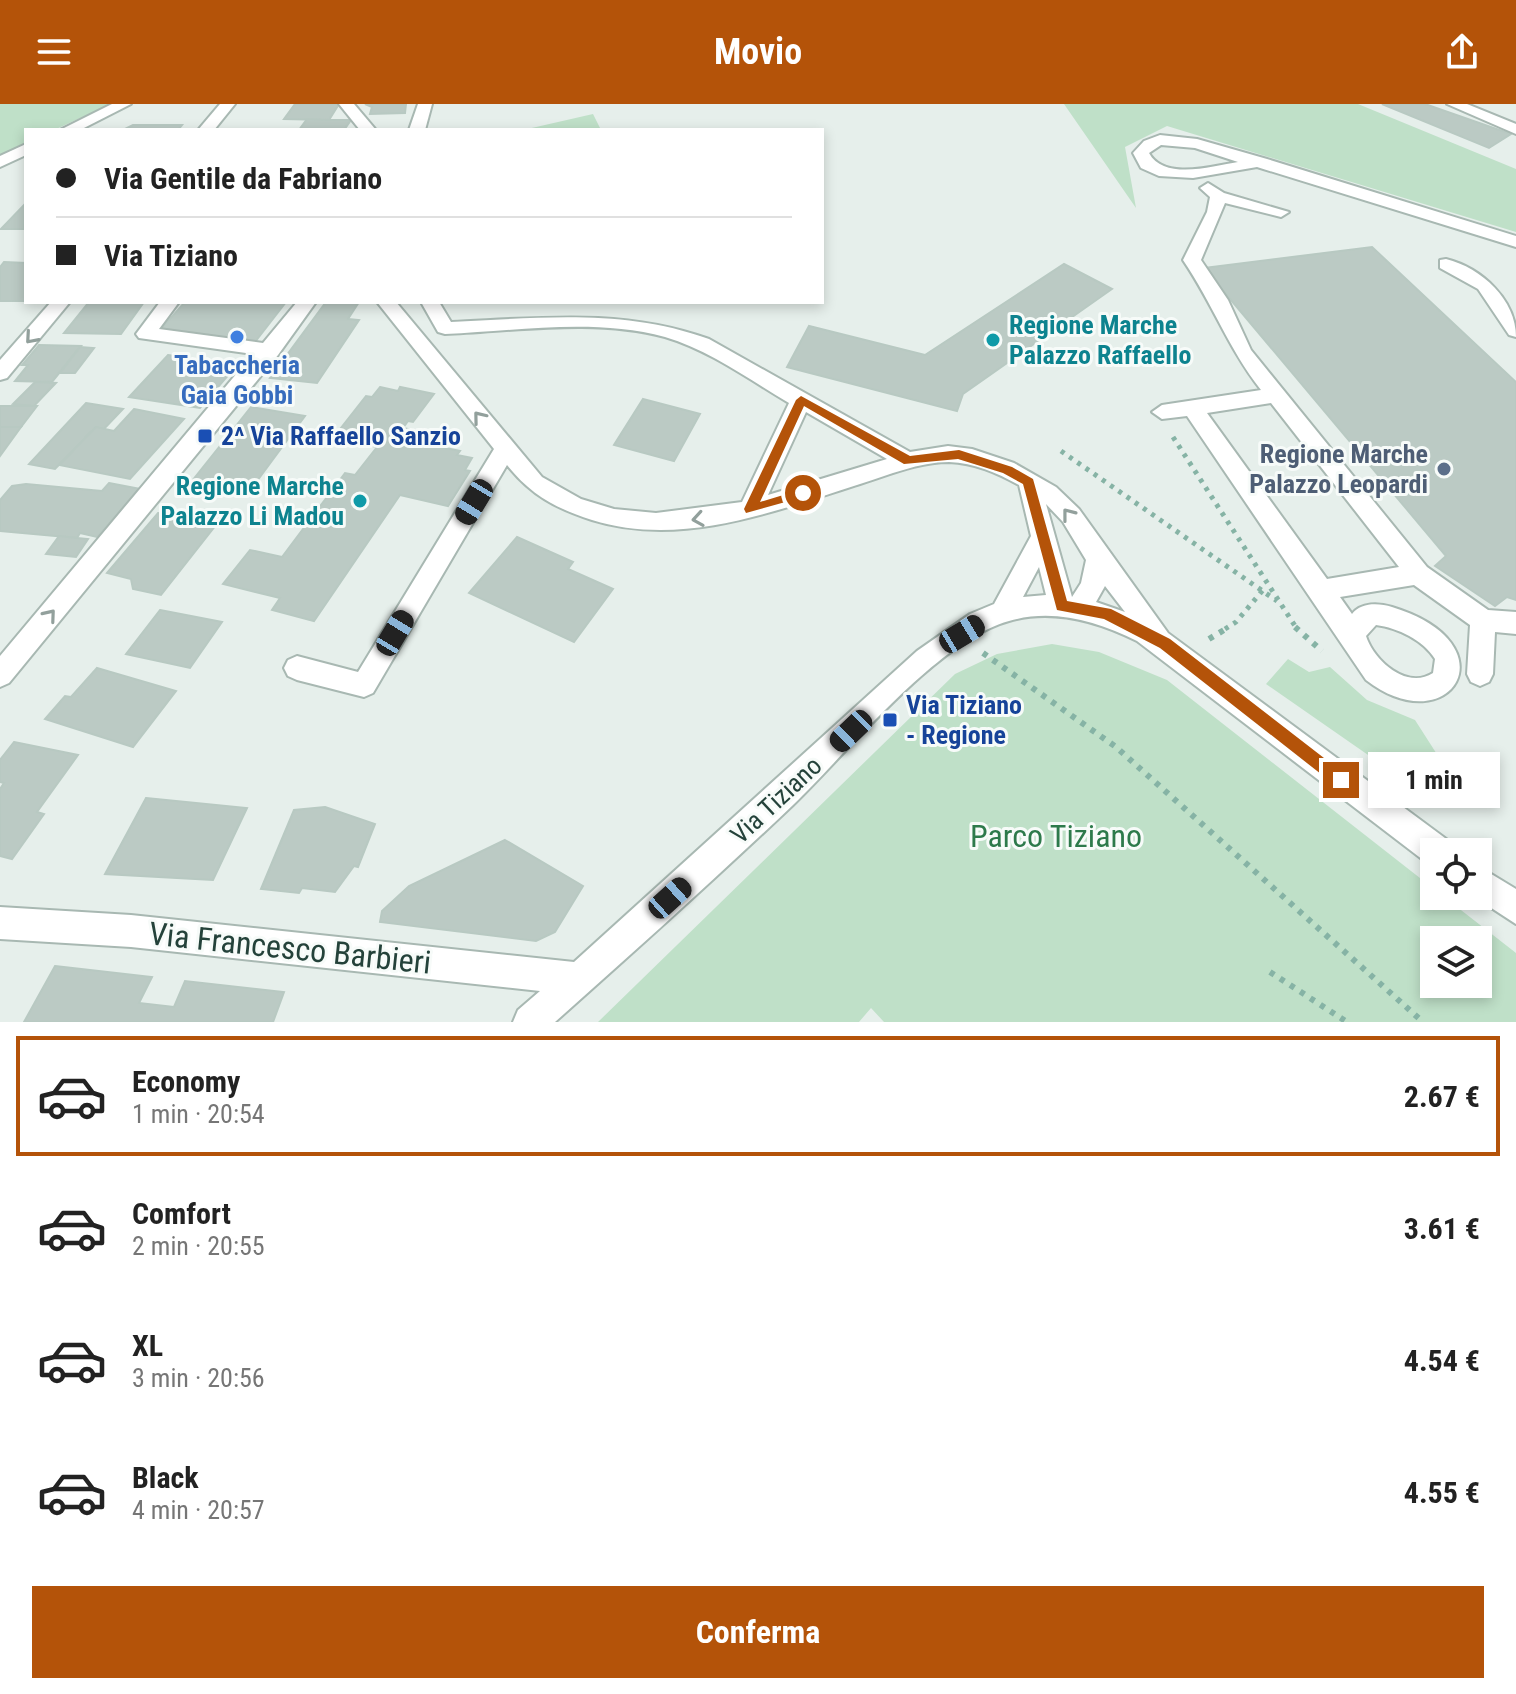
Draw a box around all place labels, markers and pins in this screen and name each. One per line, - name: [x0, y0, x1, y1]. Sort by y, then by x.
- place label: Regione Marche Palazzo Raffaello: [1009, 310, 1191, 370]
- marker: Tabaccheria Gaia Gobbi: [228, 328, 246, 346]
- marker: Regione Marche Palazzo Raffaello: [984, 331, 1002, 349]
- place label: Tabaccheria Gaia Gobbi: [174, 350, 300, 410]
- place label: 2^ Via Raffaello Sanzio: [221, 421, 461, 451]
- marker: 2^ Via Raffaello Sanzio: [196, 427, 214, 445]
- place label: Regione Marche Palazzo Leopardi: [1249, 439, 1428, 499]
- marker: Regione Marche Palazzo Leopardi: [1435, 460, 1453, 478]
- place label: Regione Marche Palazzo Li Madou: [161, 471, 344, 531]
- marker: Regione Marche Palazzo Li Madou: [351, 492, 369, 510]
- place label: Via Tiziano - Regione: [906, 690, 1022, 750]
- marker: Via Tiziano - Regione: [881, 711, 899, 729]

